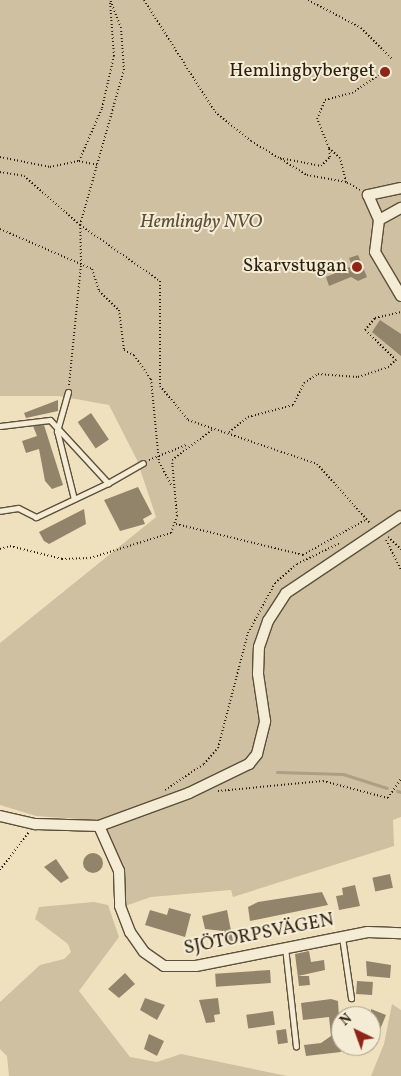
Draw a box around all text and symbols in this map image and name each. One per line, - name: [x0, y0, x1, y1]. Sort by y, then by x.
- place label: Hemlingbyberget: [229, 61, 375, 83]
- marker: Hemlingbyberget: [379, 66, 391, 78]
- park label: Hemlingby NVO: [140, 212, 262, 234]
- place label: Skarvstugan: [243, 256, 347, 278]
- marker: Skarvstugan: [351, 261, 363, 273]
- street label: SJÖTORPSVÄGEN: [182, 909, 336, 961]
- north arrow: [331, 1006, 381, 1056]
- text: N: [336, 1010, 356, 1031]

